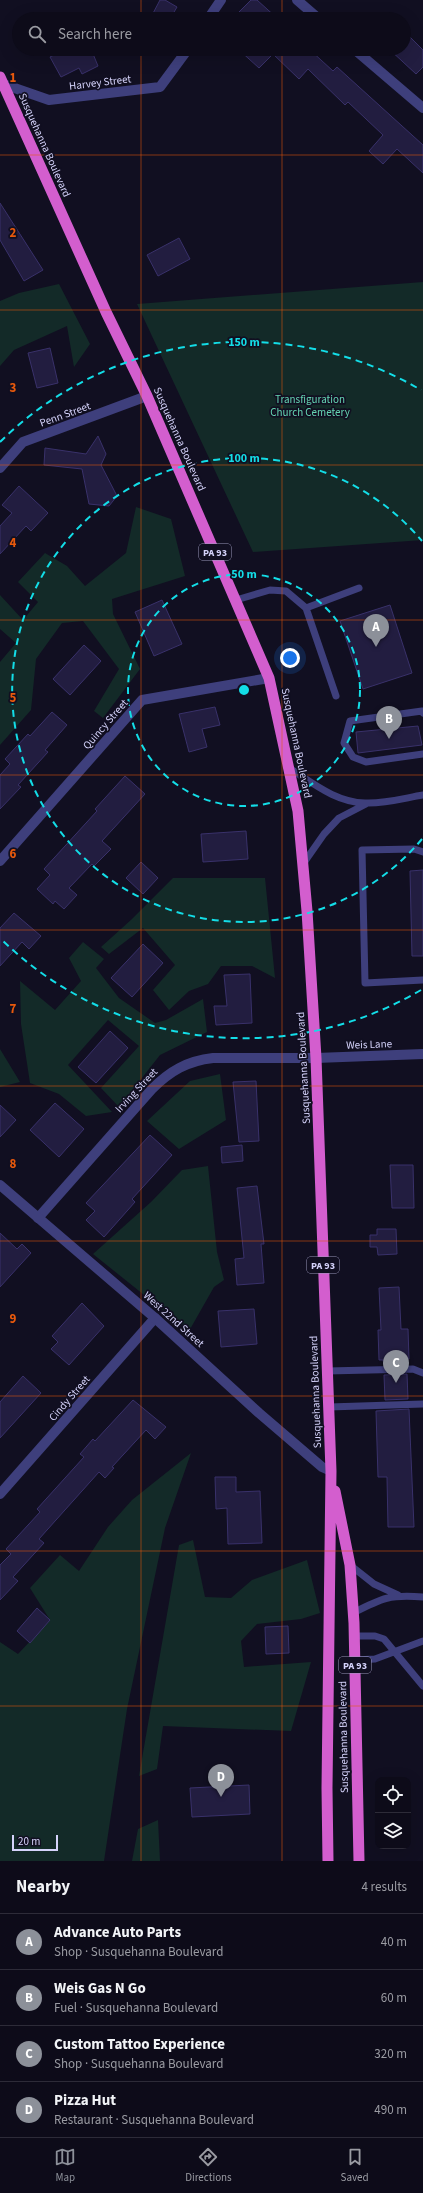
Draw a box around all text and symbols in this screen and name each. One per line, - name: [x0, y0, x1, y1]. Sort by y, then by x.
- search box: [12, 12, 411, 56]
- icon: search: [26, 23, 48, 45]
- text: Search here: [58, 24, 132, 45]
- text: 1: [10, 69, 17, 87]
- street label: Harvey Street: [68, 71, 132, 94]
- street label: Susquehanna Boulevard: [15, 91, 74, 200]
- text: 2: [10, 224, 17, 242]
- text: 150 m: [228, 334, 260, 351]
- text: 3: [10, 379, 17, 397]
- street label: Susquehanna Boulevard: [150, 385, 209, 494]
- park label: Transfiguration Church Cemetery: [270, 392, 350, 420]
- street label: Penn Street: [38, 398, 93, 431]
- text: 100 m: [228, 450, 260, 467]
- text: 4: [10, 534, 17, 552]
- road number: PA 93: [199, 544, 231, 560]
- text: 50 m: [231, 566, 257, 583]
- pin: A: [363, 614, 389, 647]
- your location: [280, 648, 300, 668]
- centre of rings: [237, 683, 251, 697]
- street label: Susquehanna Boulevard: [277, 687, 316, 800]
- text: 5: [10, 689, 17, 707]
- street label: Quincy Street: [79, 696, 132, 753]
- pin: B: [376, 706, 402, 739]
- text: 6: [10, 845, 17, 863]
- text: 7: [10, 1000, 17, 1018]
- street label: Susquehanna Boulevard: [293, 1011, 314, 1124]
- street label: Weis Lane: [346, 1036, 393, 1053]
- street label: Irving Street: [112, 1064, 161, 1116]
- text: 8: [10, 1155, 17, 1173]
- road number: PA 93: [307, 1257, 339, 1273]
- street label: West 22nd Street: [140, 1288, 208, 1351]
- text: 9: [10, 1310, 17, 1328]
- street label: Susquehanna Boulevard: [306, 1336, 325, 1448]
- pin: C: [383, 1350, 409, 1383]
- street label: Cindy Street: [45, 1372, 94, 1424]
- road number: PA 93: [339, 1657, 371, 1673]
- street label: Susquehanna Boulevard: [335, 1681, 352, 1793]
- pin: D: [208, 1764, 234, 1797]
- map controls: [375, 1777, 411, 1849]
- button: locate: [375, 1777, 411, 1813]
- button: layers: [375, 1813, 411, 1849]
- scale bar: [12, 1833, 58, 1852]
- text: 20 m: [18, 1834, 40, 1849]
- text: Nearby: [16, 1875, 70, 1899]
- text: 4 results: [362, 1878, 407, 1896]
- text: Advance Auto Parts: [54, 1922, 181, 1943]
- text: A: [25, 1933, 33, 1951]
- text: 40 m: [381, 1933, 407, 1951]
- text: Shop · Susquehanna Boulevard: [54, 1943, 223, 1961]
- text: Weis Gas N Go: [54, 1978, 146, 1999]
- text: B: [25, 1989, 33, 2007]
- text: 60 m: [381, 1989, 407, 2007]
- text: Fuel · Susquehanna Boulevard: [54, 1999, 218, 2017]
- text: Custom Tattoo Experience: [54, 2034, 225, 2055]
- text: C: [25, 2045, 33, 2063]
- text: 320 m: [374, 2045, 407, 2063]
- text: Shop · Susquehanna Boulevard: [54, 2055, 223, 2073]
- text: Pizza Hut: [54, 2090, 116, 2111]
- text: D: [25, 2101, 33, 2119]
- text: 490 m: [374, 2101, 407, 2119]
- text: Restaurant · Susquehanna Boulevard: [54, 2111, 254, 2129]
- tab: Map: [54, 2146, 76, 2185]
- tab: Directions: [185, 2146, 232, 2185]
- tab: Saved: [341, 2146, 369, 2185]

